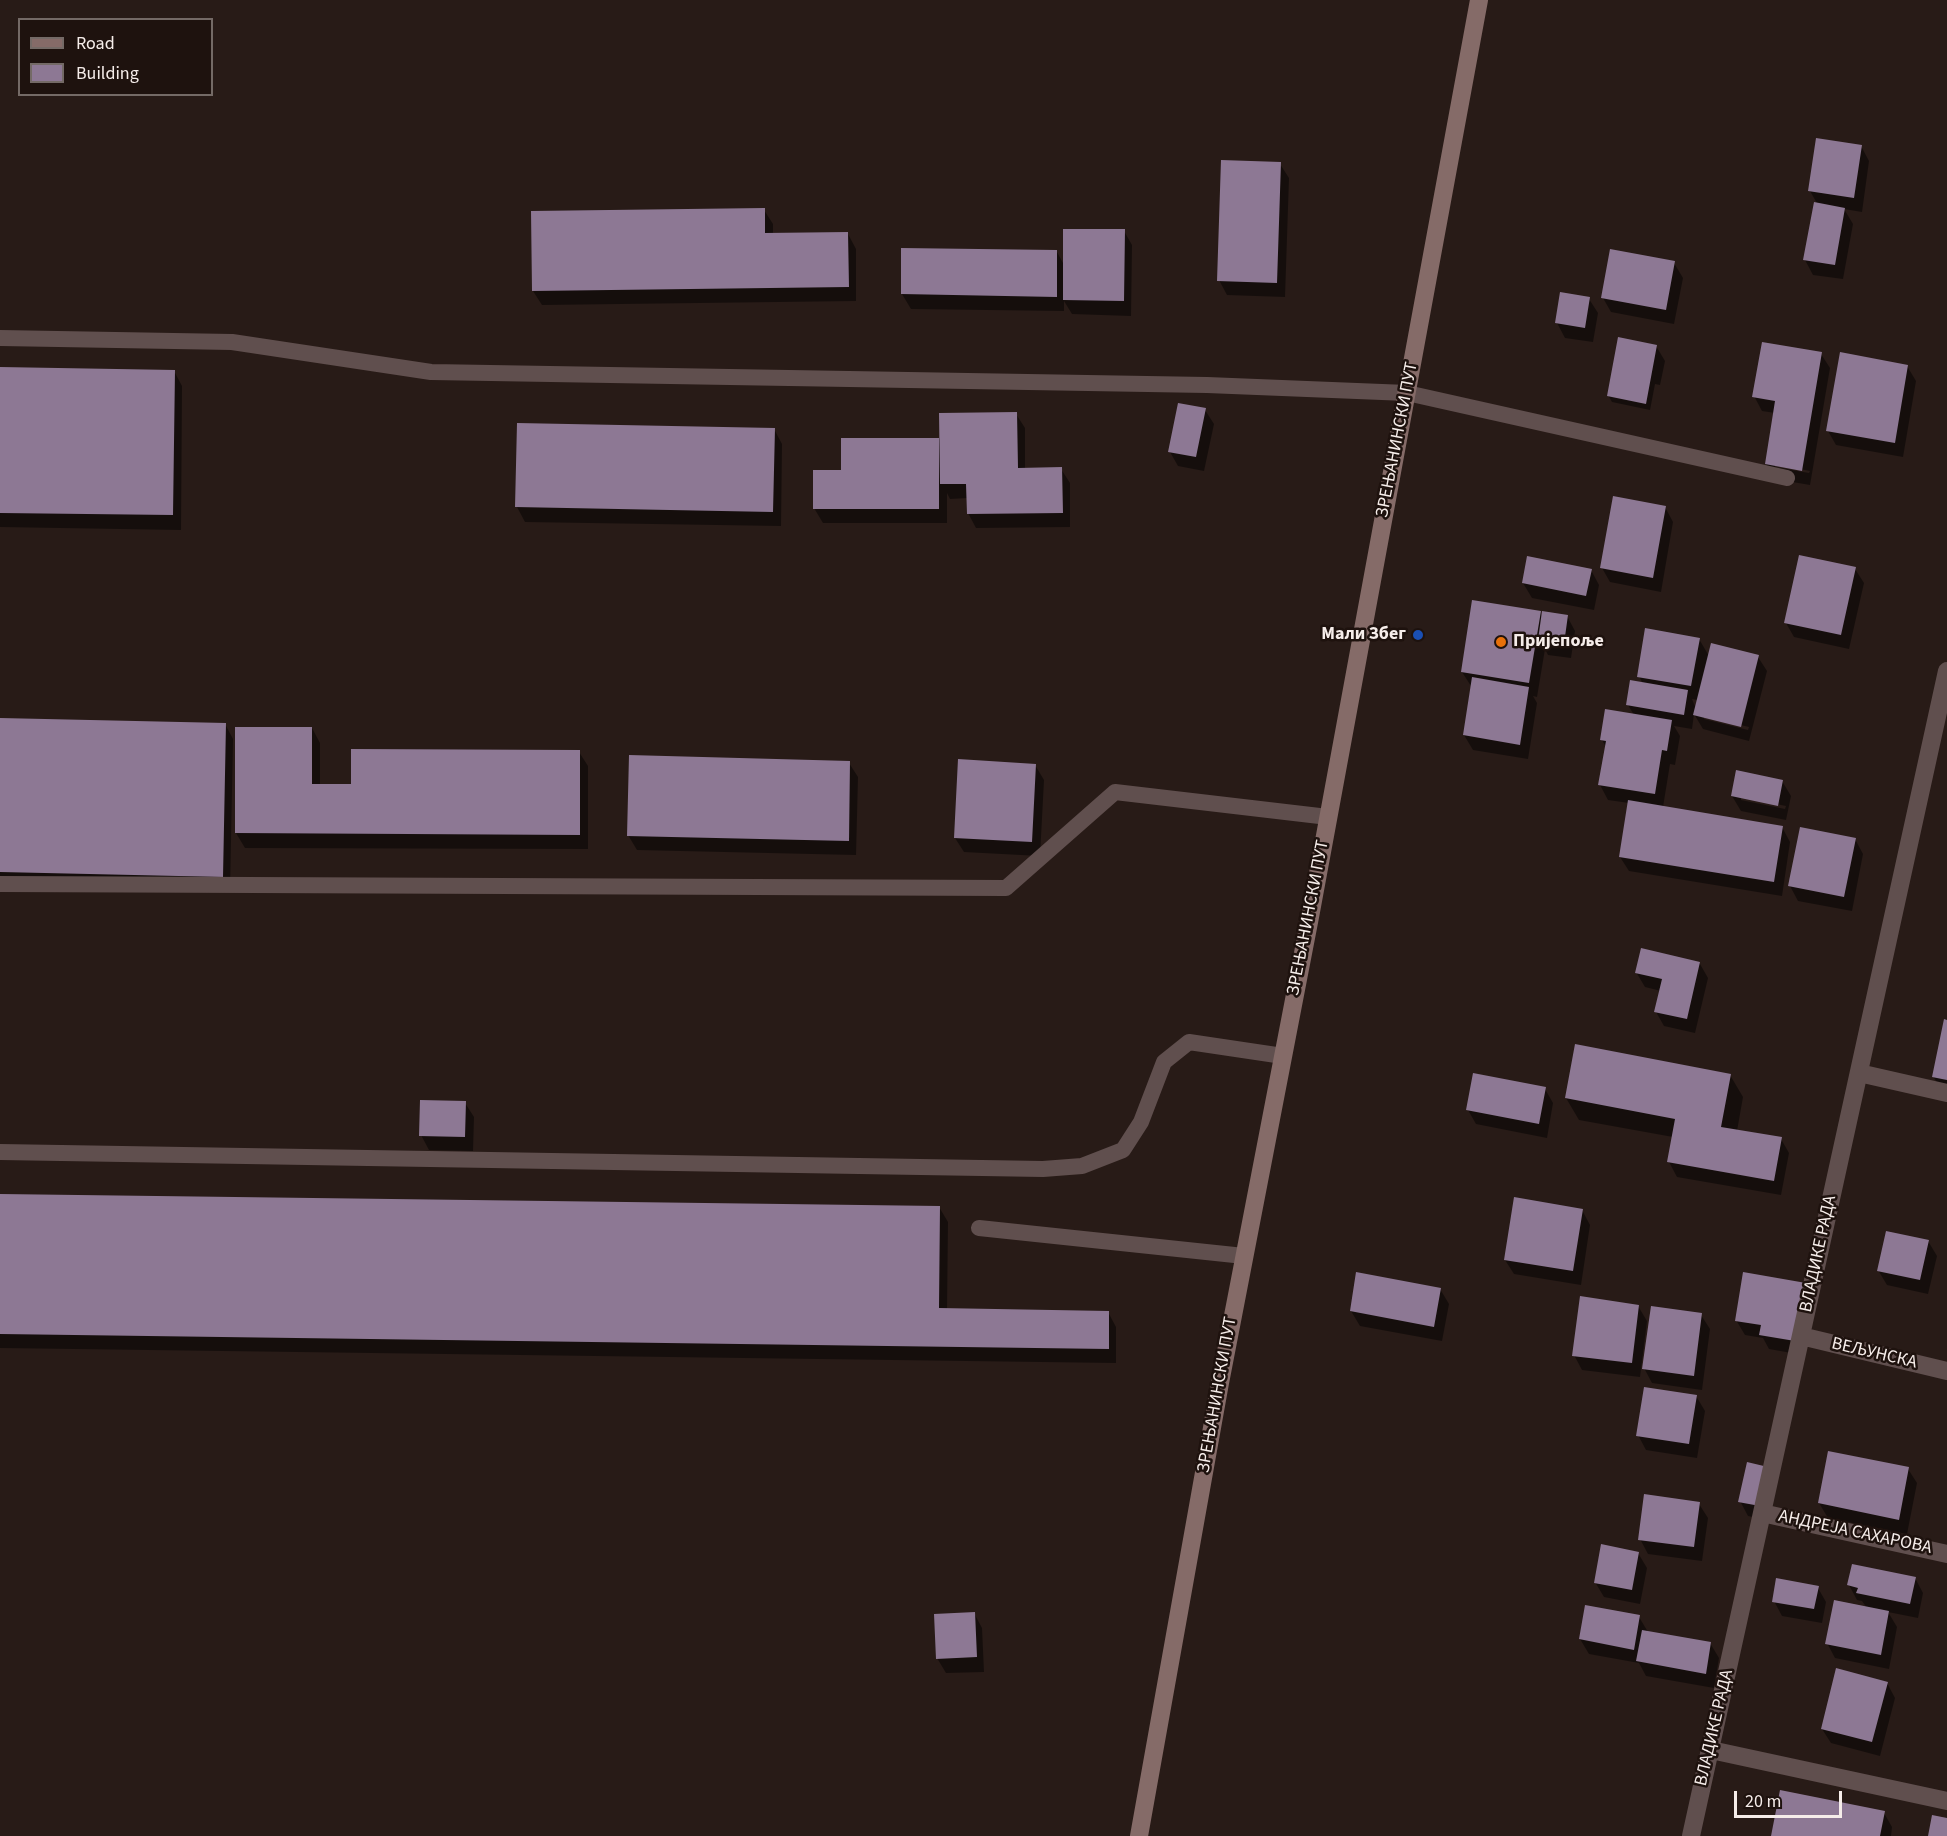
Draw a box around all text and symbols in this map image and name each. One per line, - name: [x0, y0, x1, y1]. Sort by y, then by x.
- legend: [18, 18, 213, 96]
- text: Road: [76, 31, 115, 56]
- text: Building: [76, 61, 139, 86]
- street label: ЗРЕЊАНИНСКИ ПУТ: [1372, 360, 1424, 520]
- place label: Мали Збег: [1321, 624, 1406, 646]
- marker: Мали Збег: [1411, 628, 1425, 642]
- place label: Пријепоље: [1513, 631, 1604, 653]
- marker: Пријепоље: [1494, 635, 1508, 649]
- street label: ЗРЕЊАНИНСКИ ПУТ: [1283, 838, 1335, 998]
- street label: ВЛАДИКЕ РАДА: [1796, 1194, 1842, 1314]
- street label: ЗРЕЊАНИНСКИ ПУТ: [1194, 1315, 1242, 1475]
- street label: ВЕЉУНСКА: [1829, 1334, 1919, 1374]
- street label: АНДРЕЈА САХАРОВА: [1776, 1506, 1934, 1560]
- street label: ВЛАДИКЕ РАДА: [1691, 1668, 1739, 1788]
- scale bar: [1737, 1779, 1845, 1817]
- text: 20 m: [1745, 1789, 1781, 1814]

